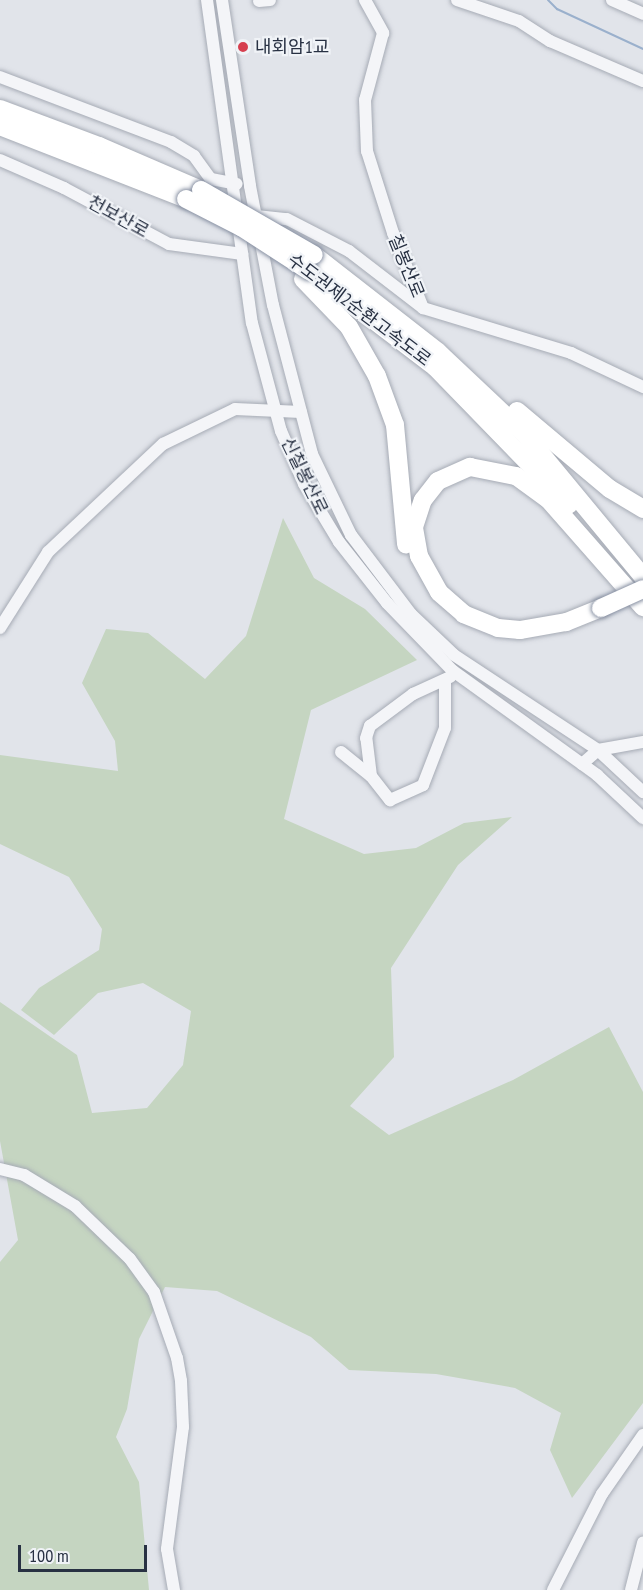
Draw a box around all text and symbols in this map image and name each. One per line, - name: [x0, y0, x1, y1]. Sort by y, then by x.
- place label: 내회암1교: [255, 36, 329, 58]
- marker: 내회암1교: [236, 40, 250, 54]
- street label: 천보산로: [84, 191, 152, 243]
- street label: 칠봉산로: [384, 231, 428, 301]
- street label: 수도권제2순환고속도로: [283, 249, 435, 371]
- street label: 신칠봉산로: [276, 434, 332, 518]
- scale bar: [21, 1533, 150, 1571]
- text: 100 m: [29, 1544, 69, 1567]

